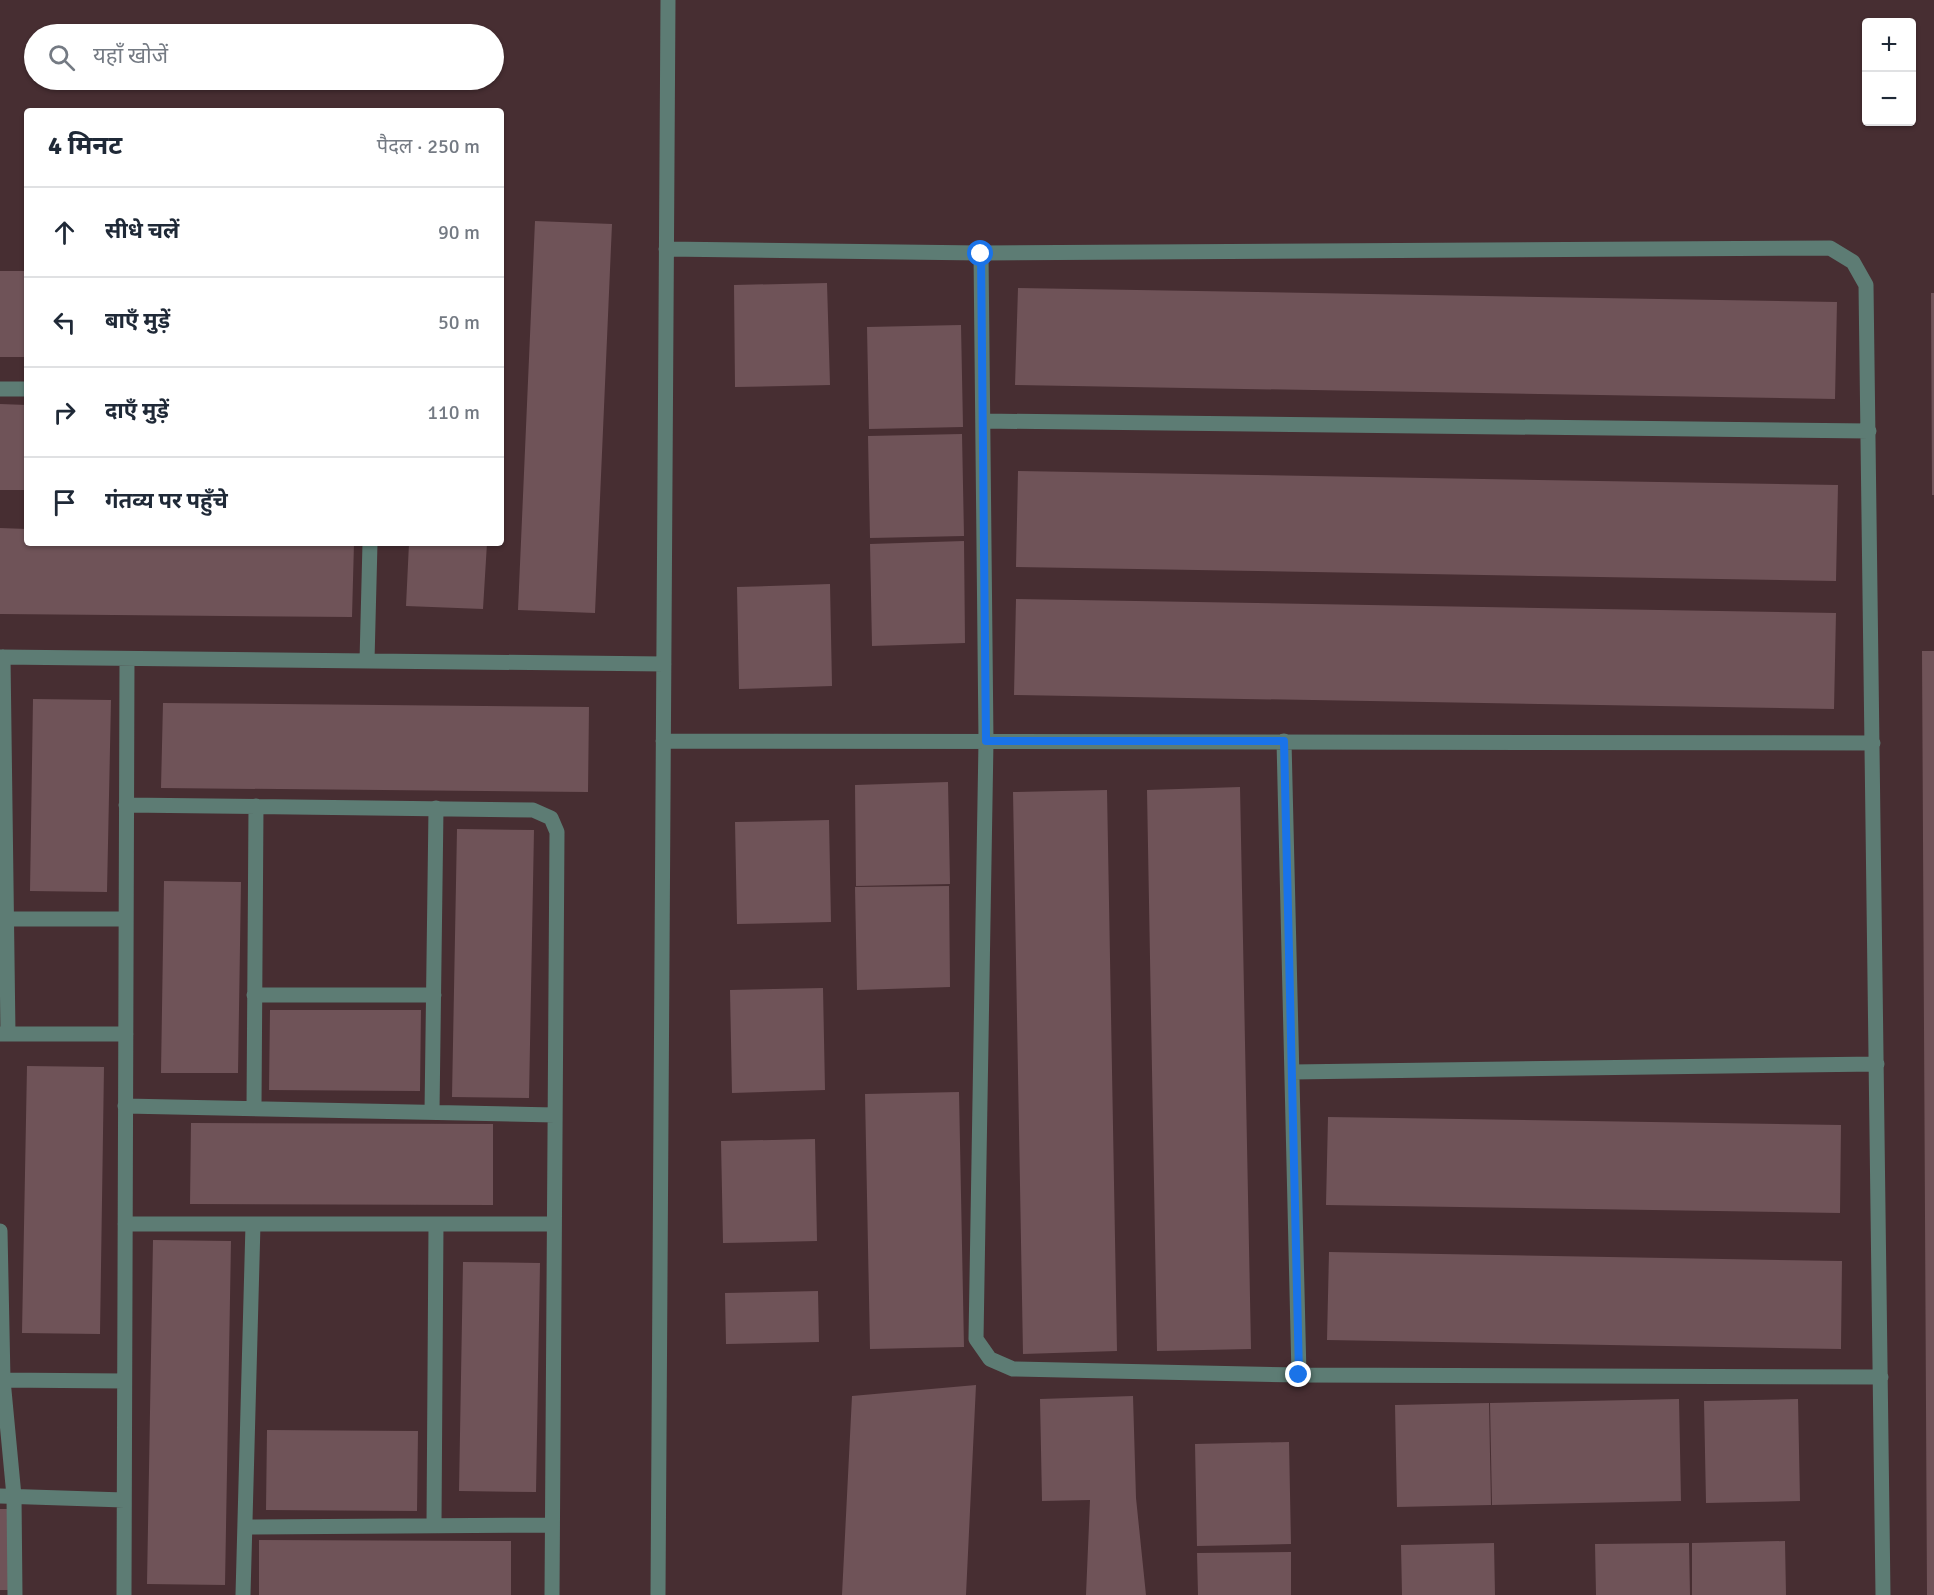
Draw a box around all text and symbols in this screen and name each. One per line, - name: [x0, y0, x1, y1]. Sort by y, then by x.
- map controls: [1862, 18, 1916, 126]
- button: +: [1862, 18, 1916, 72]
- search box: [24, 24, 504, 90]
- icon: search: [45, 41, 78, 74]
- text: यहाँ खोजें: [93, 42, 168, 69]
- button: −: [1862, 72, 1916, 126]
- text: 4 मिनट: [48, 130, 122, 162]
- text: पैदल · 250 m: [377, 134, 480, 159]
- icon: ahead: [48, 216, 81, 249]
- text: सीधे चलें: [105, 217, 179, 244]
- text: 90 m: [438, 220, 480, 245]
- route start: [967, 240, 993, 266]
- icon: left: [48, 306, 81, 339]
- text: बाएँ मुड़ें: [105, 307, 170, 334]
- text: 50 m: [438, 310, 480, 335]
- icon: right: [48, 396, 81, 429]
- text: दाएँ मुड़ें: [105, 397, 169, 424]
- text: 110 m: [427, 400, 480, 425]
- icon: arrive: [48, 486, 81, 519]
- text: गंतव्य पर पहुँचे: [105, 487, 228, 514]
- route end: [1285, 1361, 1311, 1387]

